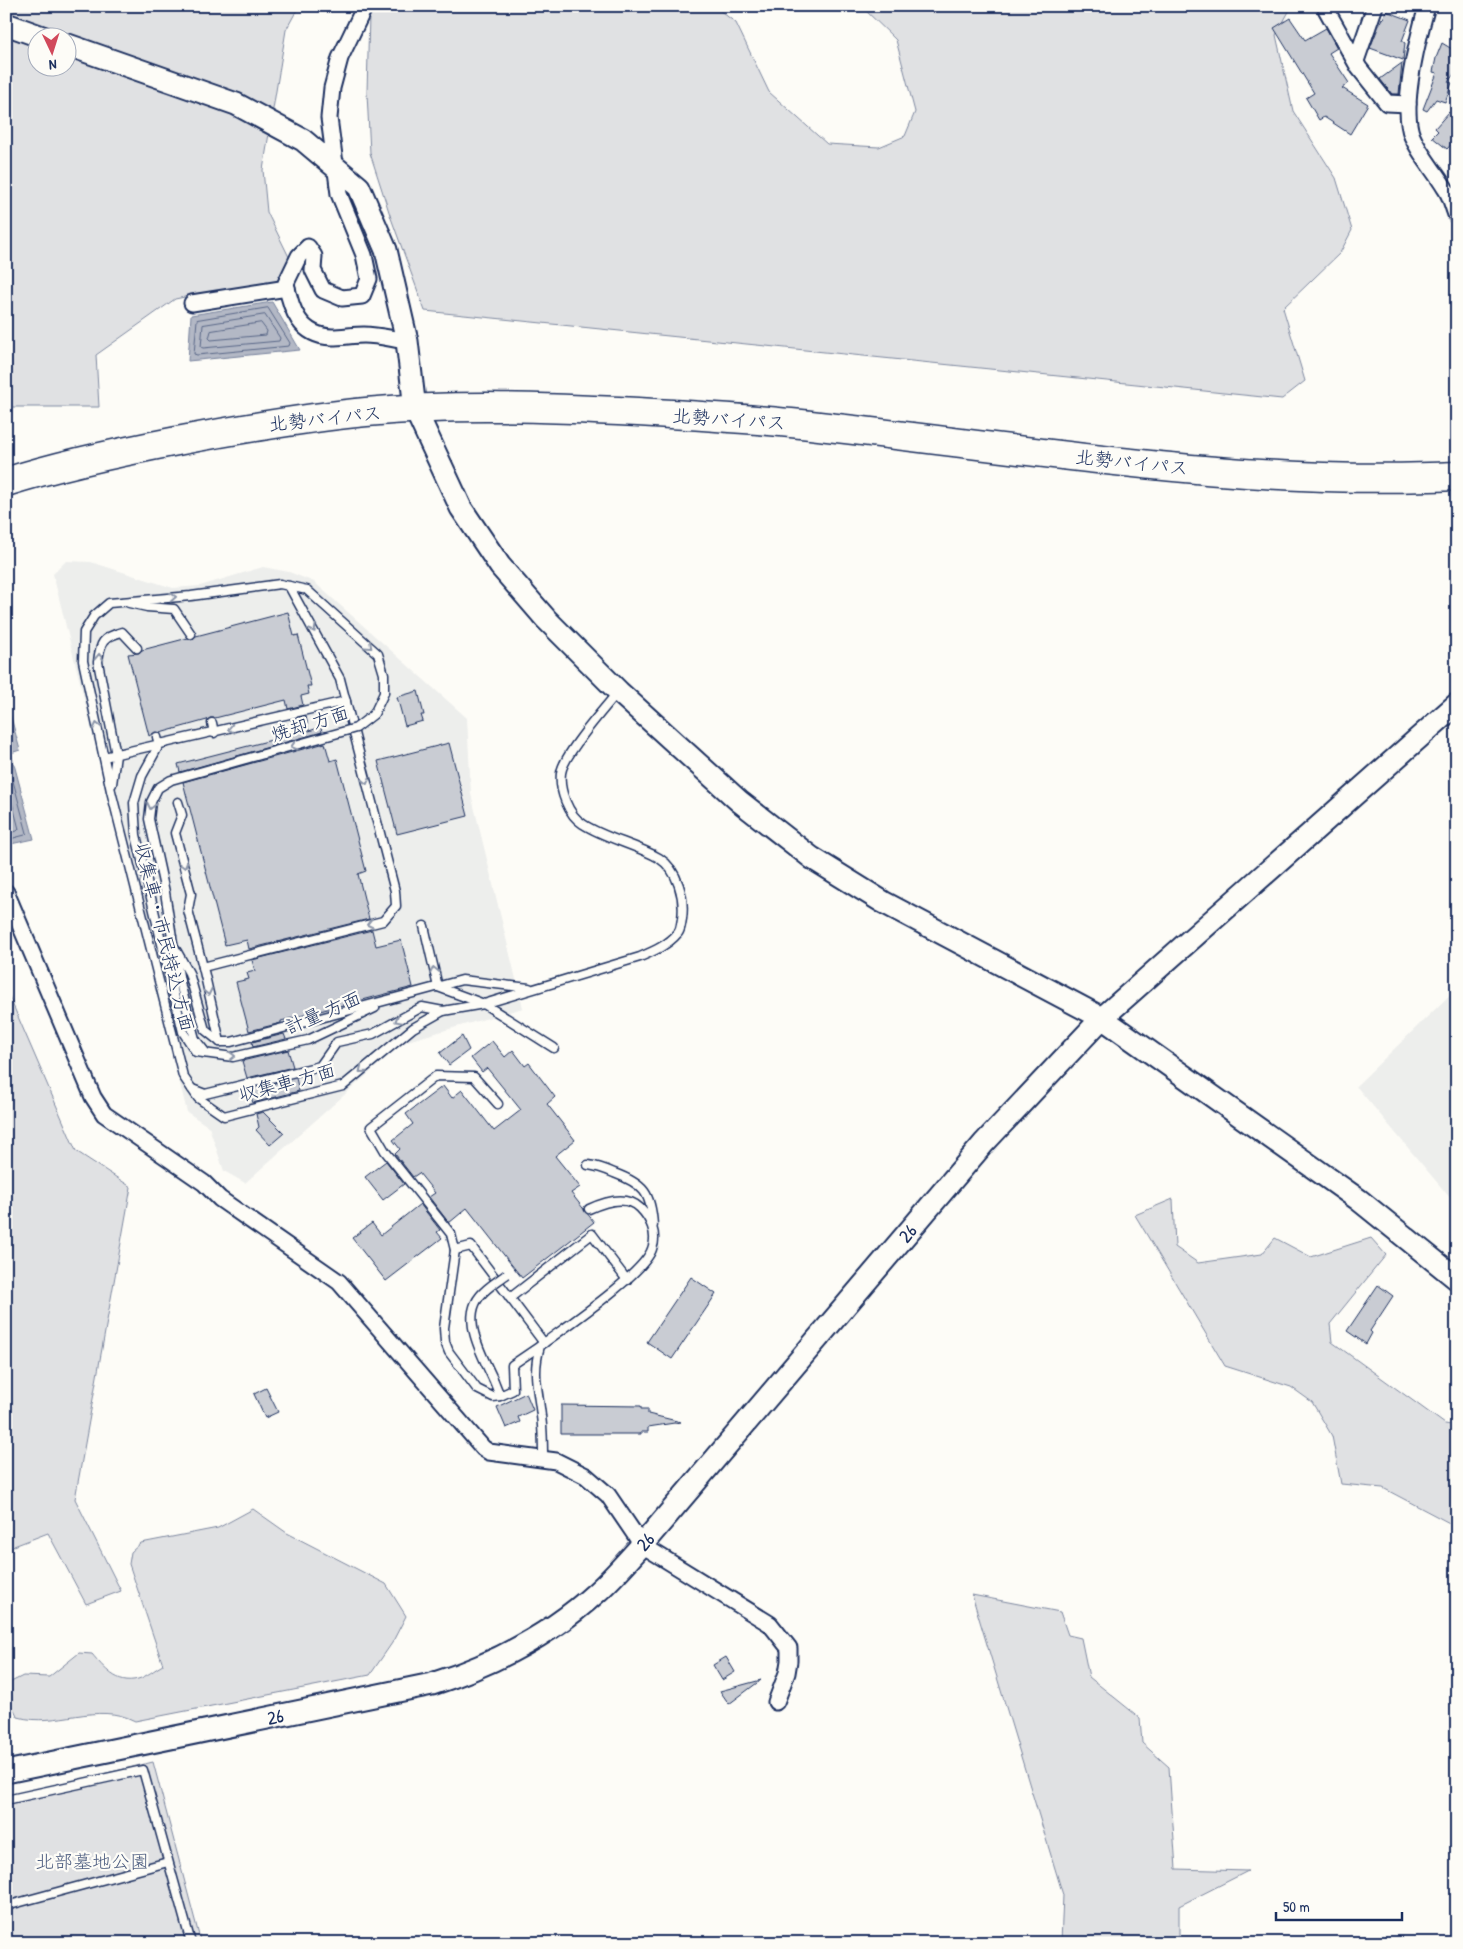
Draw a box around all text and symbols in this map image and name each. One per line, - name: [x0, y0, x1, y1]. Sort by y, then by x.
- north arrow: [28, 28, 78, 78]
- text: N: [48, 56, 57, 75]
- street label: 北勢バイパス: [267, 399, 383, 437]
- street label: 北勢バイパス: [671, 402, 787, 436]
- street label: 北勢バイパス: [1074, 443, 1190, 481]
- one-way arrow: [170, 591, 178, 602]
- one-way arrow: [307, 623, 317, 632]
- one-way arrow: [364, 640, 373, 649]
- one-way arrow: [94, 653, 104, 660]
- street label: 焼却 方面: [268, 699, 352, 747]
- one-way arrow: [92, 722, 103, 731]
- one-way arrow: [226, 723, 235, 734]
- one-way arrow: [290, 740, 298, 750]
- one-way arrow: [361, 776, 371, 784]
- one-way arrow: [146, 802, 157, 811]
- street label: 収集車・市民持込 方面: [129, 840, 201, 1034]
- one-way arrow: [178, 861, 188, 869]
- one-way arrow: [366, 919, 374, 929]
- one-way arrow: [429, 966, 440, 975]
- street label: 計量 方面: [281, 984, 365, 1040]
- one-way arrow: [202, 987, 213, 996]
- one-way arrow: [395, 1014, 404, 1024]
- one-way arrow: [229, 1051, 237, 1061]
- street label: 収集車 方面: [236, 1057, 338, 1107]
- one-way arrow: [359, 1065, 368, 1073]
- street label: 26: [892, 1218, 923, 1248]
- street label: 26: [630, 1527, 660, 1556]
- street label: 26: [265, 1702, 286, 1731]
- park label: 北部墓地公園: [35, 1848, 149, 1874]
- scale bar: [1276, 1889, 1402, 1921]
- text: 50 m: [1283, 1896, 1310, 1917]

